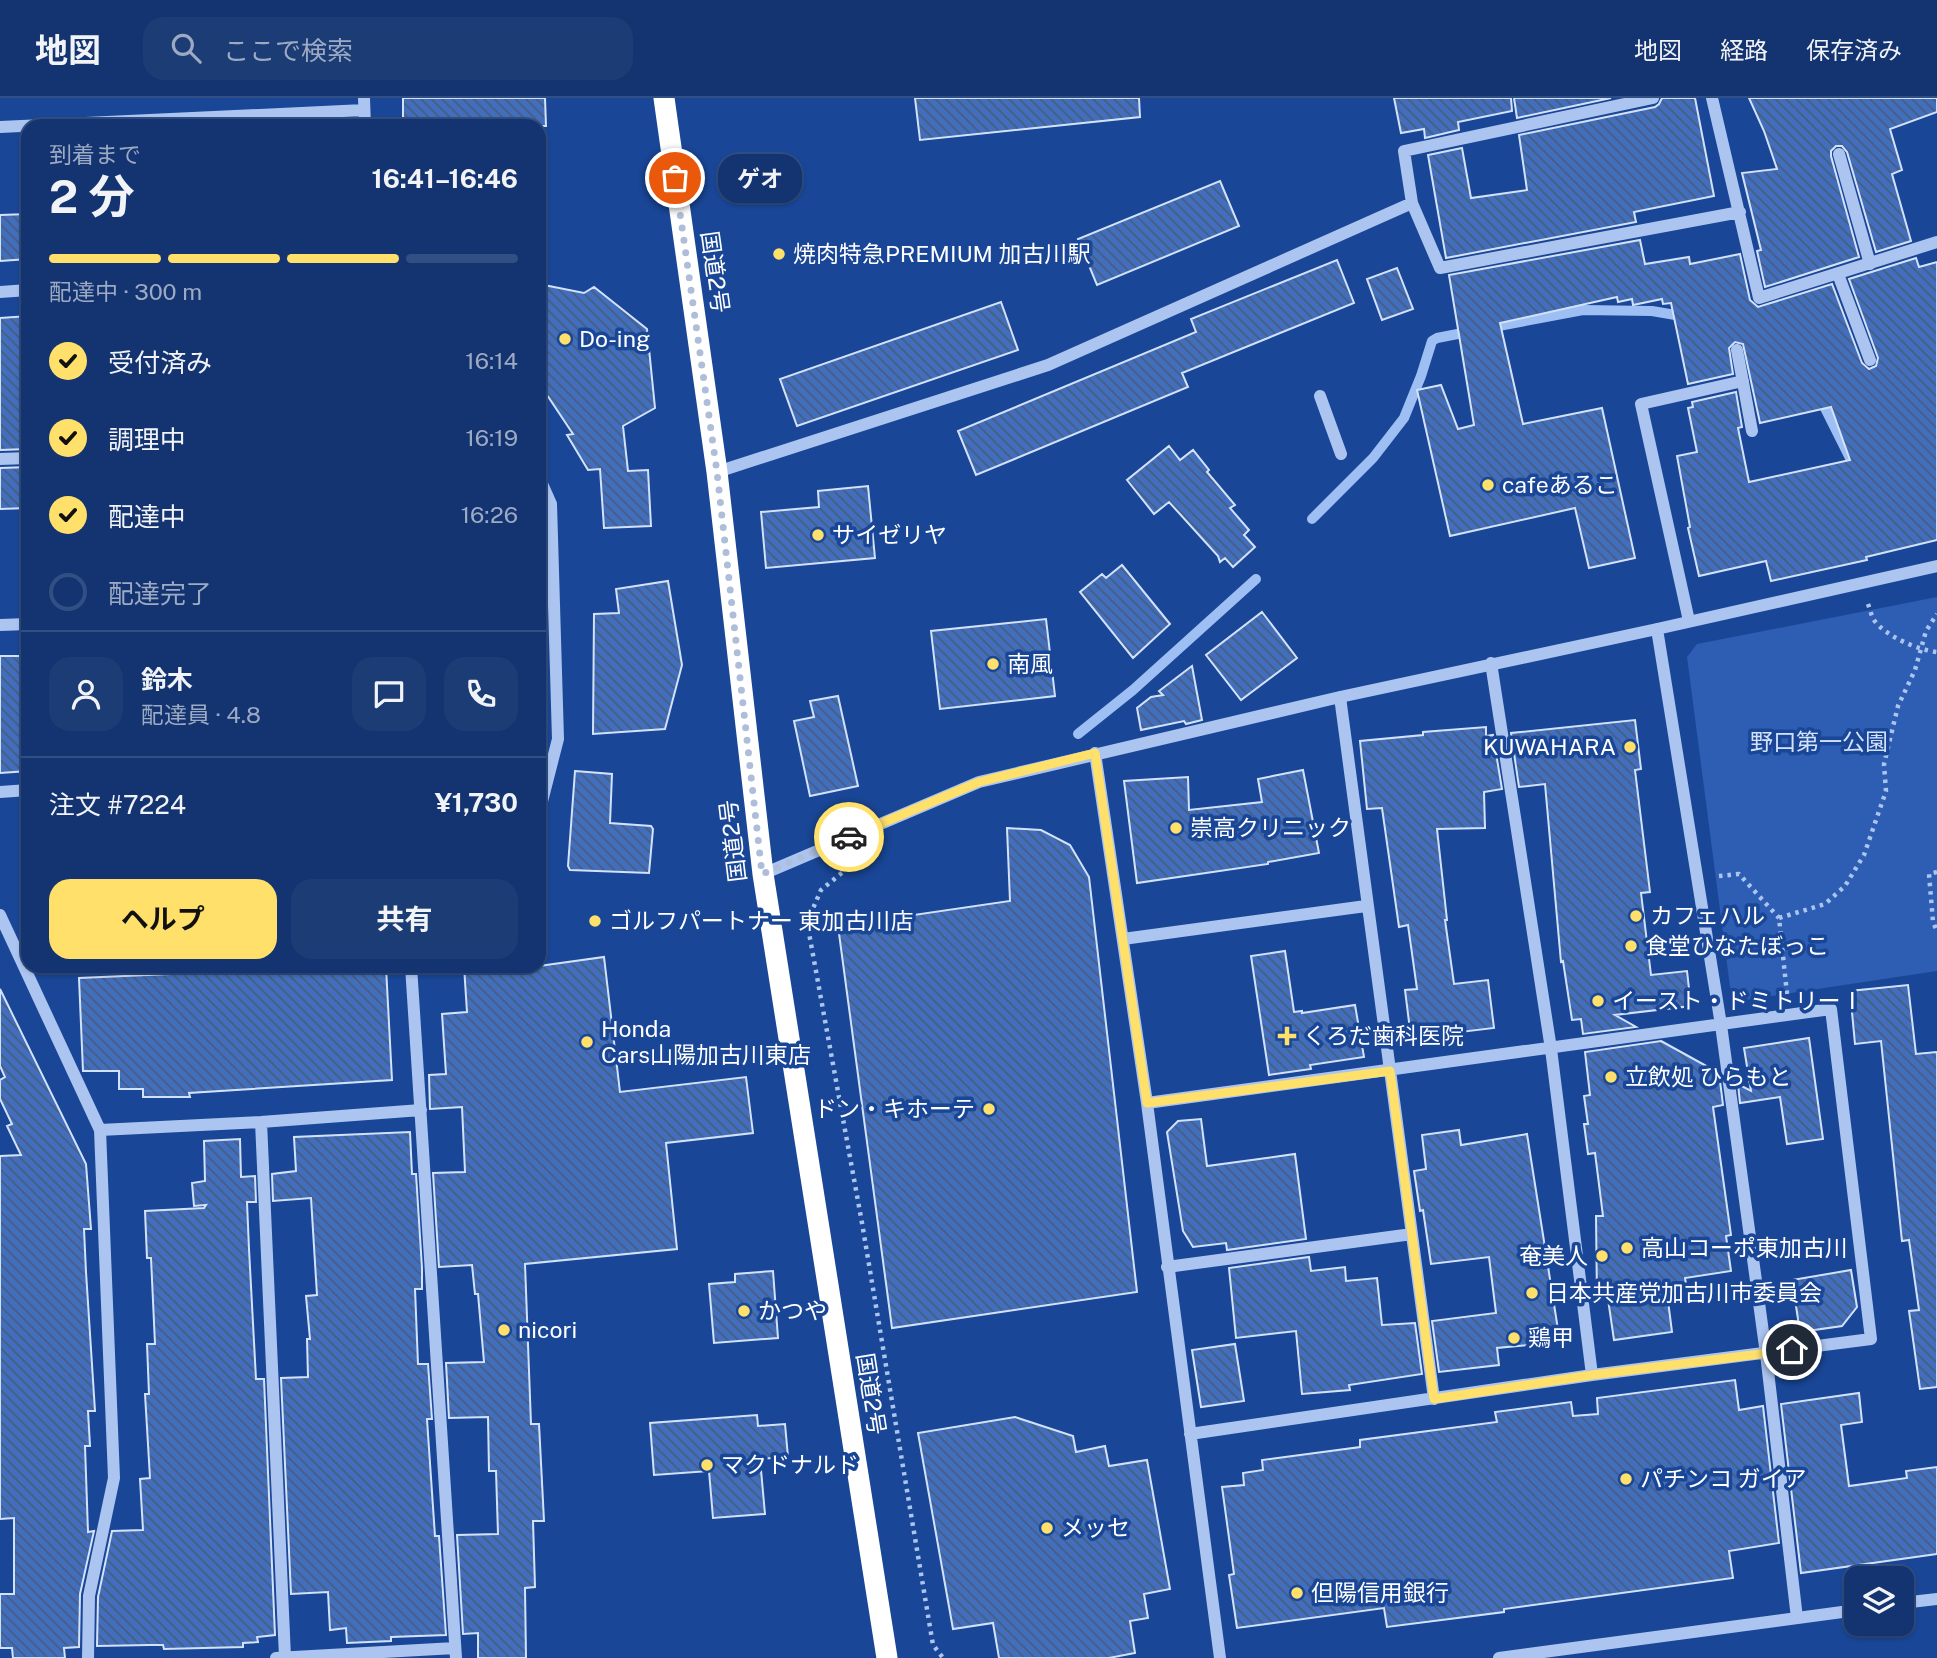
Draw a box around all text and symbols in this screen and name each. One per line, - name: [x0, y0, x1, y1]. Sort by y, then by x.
- search box: [143, 17, 633, 80]
- icon: search: [167, 29, 205, 67]
- text: 地図: [35, 31, 101, 69]
- text: ここで検索: [223, 35, 353, 66]
- text: 地図: [1634, 36, 1682, 64]
- text: 経路: [1720, 36, 1768, 64]
- text: 保存済み: [1806, 36, 1902, 64]
- text: 到着まで: [49, 141, 141, 168]
- pin: [645, 148, 705, 208]
- callout: ゲオ: [717, 154, 801, 202]
- icon: bag: [656, 159, 694, 197]
- text: 16:41–16:46: [372, 163, 518, 194]
- text: ゲオ: [737, 165, 783, 192]
- text: 2 分: [49, 169, 135, 223]
- street label: 国道2号: [696, 229, 735, 315]
- place label: 焼肉特急PREMIUM 加古川駅: [793, 240, 1090, 267]
- marker: 焼肉特急PREMIUM 加古川駅: [771, 246, 787, 262]
- text: 配達中 · 300 m: [49, 278, 202, 305]
- place label: Do-ing: [579, 325, 650, 352]
- marker: Do-ing: [557, 331, 573, 347]
- icon: check: [49, 342, 87, 380]
- text: 受付済み: [108, 347, 212, 378]
- text: 16:14: [465, 347, 518, 374]
- icon: check: [49, 419, 87, 457]
- text: 調理中: [108, 424, 186, 455]
- text: 16:19: [465, 424, 518, 451]
- place label: cafeあるこ: [1502, 471, 1618, 498]
- marker: cafeあるこ: [1480, 477, 1496, 493]
- icon: check: [49, 496, 87, 534]
- text: 配達中: [108, 501, 186, 532]
- text: 16:26: [461, 501, 518, 528]
- place label: サイゼリヤ: [832, 521, 947, 548]
- marker: サイゼリヤ: [810, 527, 826, 543]
- text: 配達完了: [108, 578, 212, 609]
- place label: 南風: [1007, 650, 1053, 677]
- marker: 南風: [985, 656, 1001, 672]
- button: person: [49, 657, 123, 731]
- button: chat: [352, 657, 426, 731]
- button: phone: [444, 657, 518, 731]
- text: 鈴木: [141, 664, 193, 695]
- text: 配達員 · 4.8: [141, 701, 261, 728]
- park label: 野口第一公園: [1750, 728, 1888, 755]
- place label: KUWAHARA: [1483, 733, 1616, 760]
- marker: KUWAHARA: [1622, 739, 1638, 755]
- text: ¥1,730: [435, 787, 518, 818]
- text: 注文 #7224: [49, 789, 186, 820]
- street label: 国道2号: [714, 798, 751, 884]
- courier: [814, 802, 884, 872]
- place label: 崇高クリニック: [1190, 814, 1351, 841]
- icon: car: [830, 818, 868, 856]
- marker: 崇高クリニック: [1168, 820, 1184, 836]
- button: ヘルプ: [49, 879, 277, 959]
- button: 共有: [291, 879, 518, 959]
- place label: カフェハル: [1650, 902, 1765, 929]
- place label: ゴルフパートナー 東加古川店: [609, 907, 914, 934]
- marker: カフェハル: [1628, 908, 1644, 924]
- marker: ゴルフパートナー 東加古川店: [587, 913, 603, 929]
- place label: 食堂ひなたぼっこ: [1645, 932, 1829, 959]
- marker: 食堂ひなたぼっこ: [1623, 938, 1639, 954]
- place label: イースト・ドミトリーⅠ: [1612, 987, 1864, 1014]
- marker: イースト・ドミトリーⅠ: [1590, 993, 1606, 1009]
- place label: Honda Cars山陽加古川東店: [601, 1015, 811, 1068]
- place label: くろだ歯科医院: [1303, 1022, 1464, 1049]
- marker: くろだ歯科医院: [1277, 1026, 1297, 1046]
- marker: Honda Cars山陽加古川東店: [579, 1034, 595, 1050]
- place label: 立飲処 ひらもと: [1625, 1063, 1791, 1090]
- marker: 立飲処 ひらもと: [1603, 1069, 1619, 1085]
- place label: ドン・キホーテ: [814, 1095, 975, 1122]
- marker: ドン・キホーテ: [981, 1101, 997, 1117]
- place label: 高山コーポ東加古川: [1641, 1234, 1848, 1261]
- marker: 高山コーポ東加古川: [1619, 1240, 1635, 1256]
- place label: 奄美人: [1519, 1242, 1588, 1269]
- marker: 奄美人: [1594, 1248, 1610, 1264]
- place label: 日本共産党加古川市委員会: [1546, 1279, 1822, 1306]
- marker: 日本共産党加古川市委員会: [1524, 1285, 1540, 1301]
- place label: かつや: [758, 1297, 827, 1324]
- marker: かつや: [736, 1303, 752, 1319]
- place label: nicori: [518, 1316, 577, 1343]
- pin: [1762, 1320, 1822, 1380]
- marker: nicori: [496, 1322, 512, 1338]
- place label: 鶏甲: [1528, 1324, 1574, 1351]
- marker: 鶏甲: [1506, 1330, 1522, 1346]
- icon: home: [1773, 1331, 1811, 1369]
- street label: 国道2号: [852, 1351, 891, 1437]
- place label: マクドナルド: [721, 1451, 859, 1478]
- marker: マクドナルド: [699, 1457, 715, 1473]
- place label: パチンコ ガイア: [1640, 1465, 1807, 1492]
- marker: パチンコ ガイア: [1618, 1471, 1634, 1487]
- place label: メッセ: [1061, 1514, 1130, 1541]
- marker: メッセ: [1039, 1520, 1055, 1536]
- map controls: [1844, 1566, 1914, 1636]
- button: layers: [1844, 1566, 1914, 1636]
- place label: 但陽信用銀行: [1311, 1579, 1449, 1606]
- marker: 但陽信用銀行: [1289, 1585, 1305, 1601]

